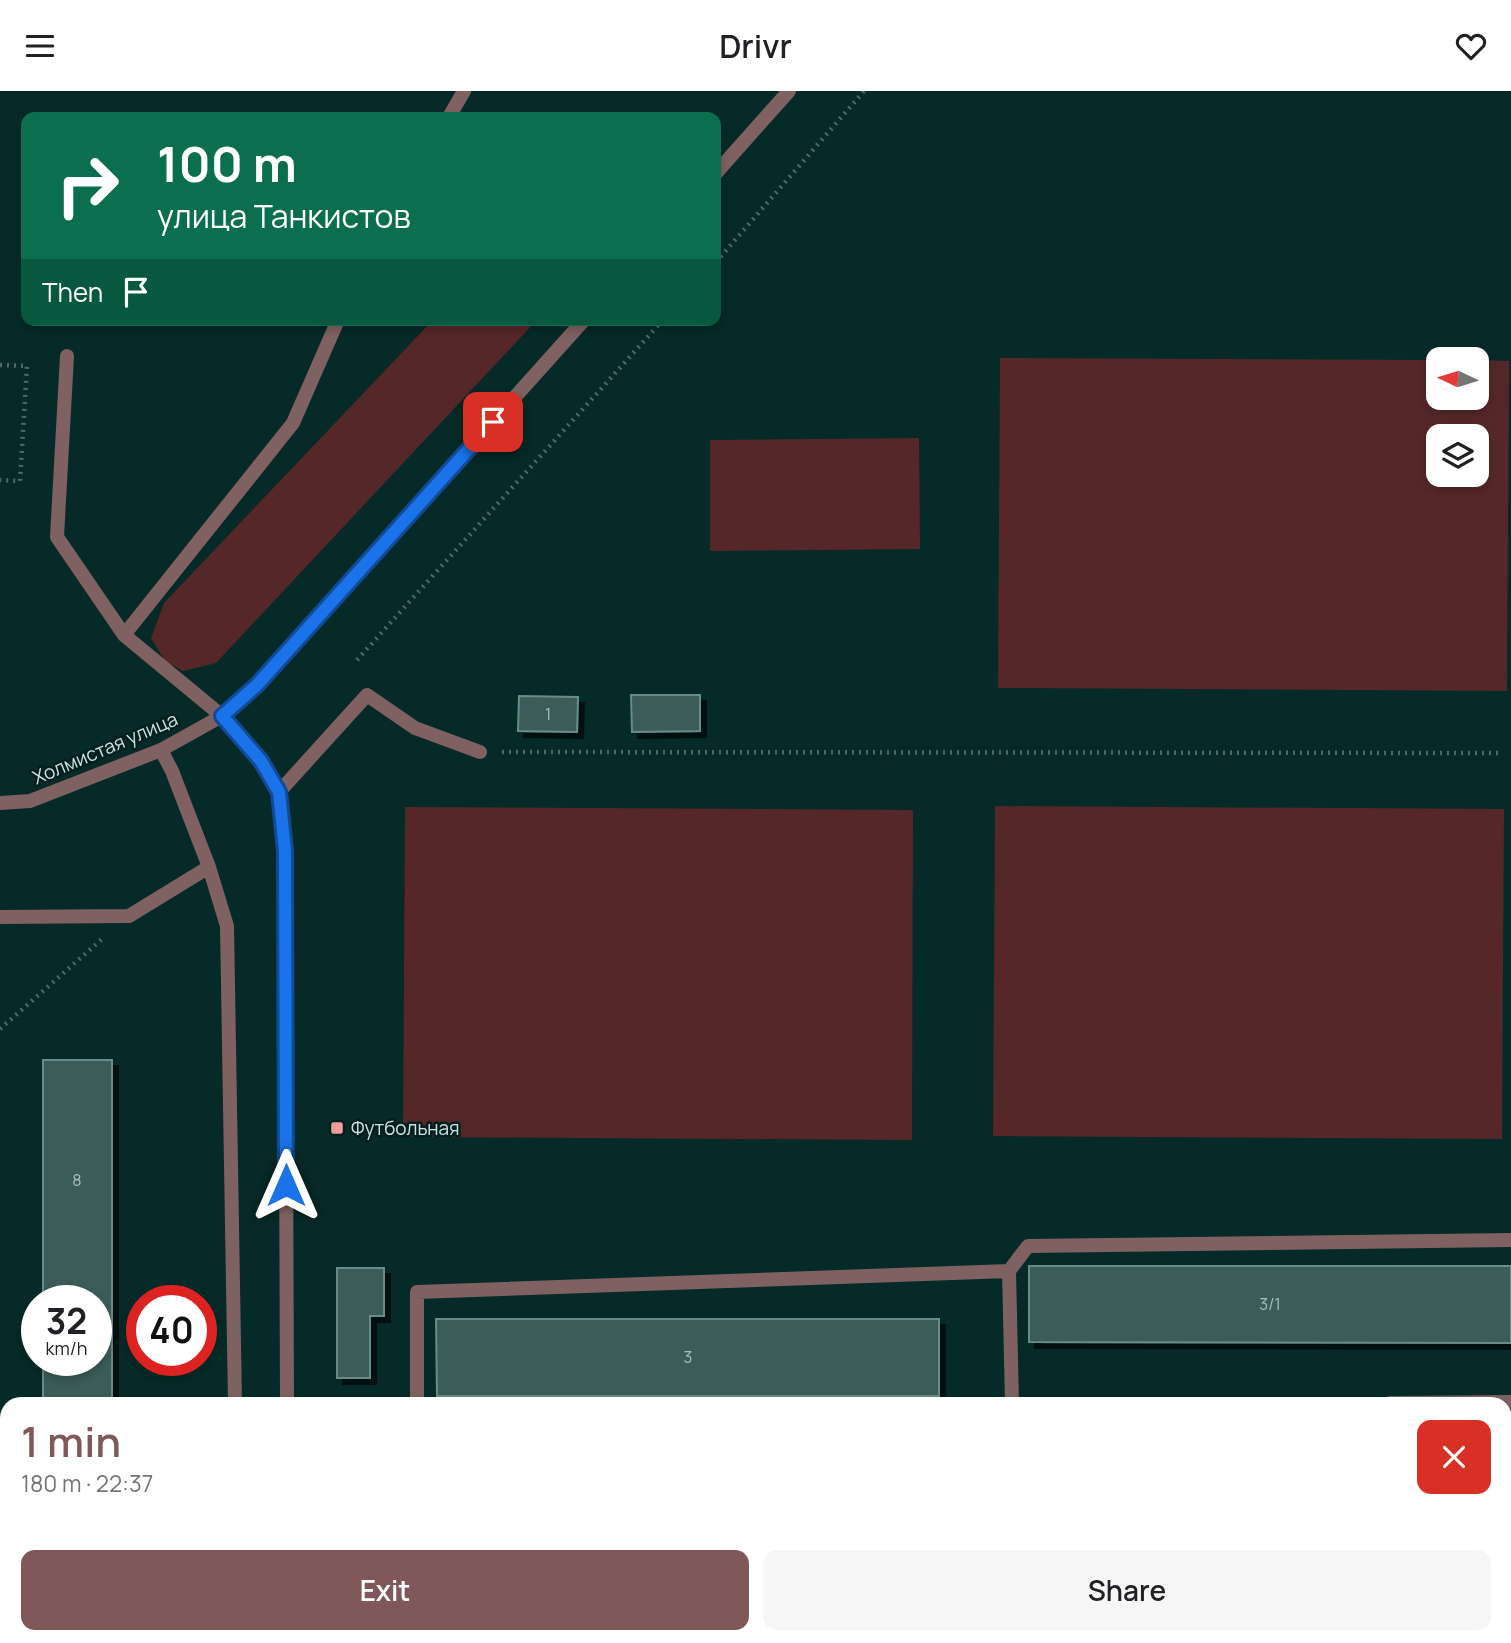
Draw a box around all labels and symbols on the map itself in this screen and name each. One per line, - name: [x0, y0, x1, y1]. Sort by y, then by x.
- north arrow: [1426, 347, 1489, 409]
- pin: [463, 392, 523, 452]
- house number: 1: [545, 703, 551, 725]
- street label: Холмистая улица: [28, 706, 182, 790]
- place label: Футбольная: [351, 1115, 460, 1141]
- marker: Футбольная: [329, 1120, 345, 1136]
- position arrow: [249, 1148, 323, 1222]
- house number: 8: [72, 1169, 82, 1191]
- speed limit sign: 40: [126, 1285, 217, 1376]
- house number: 3/1: [1259, 1293, 1281, 1315]
- house number: 3: [684, 1346, 692, 1368]

